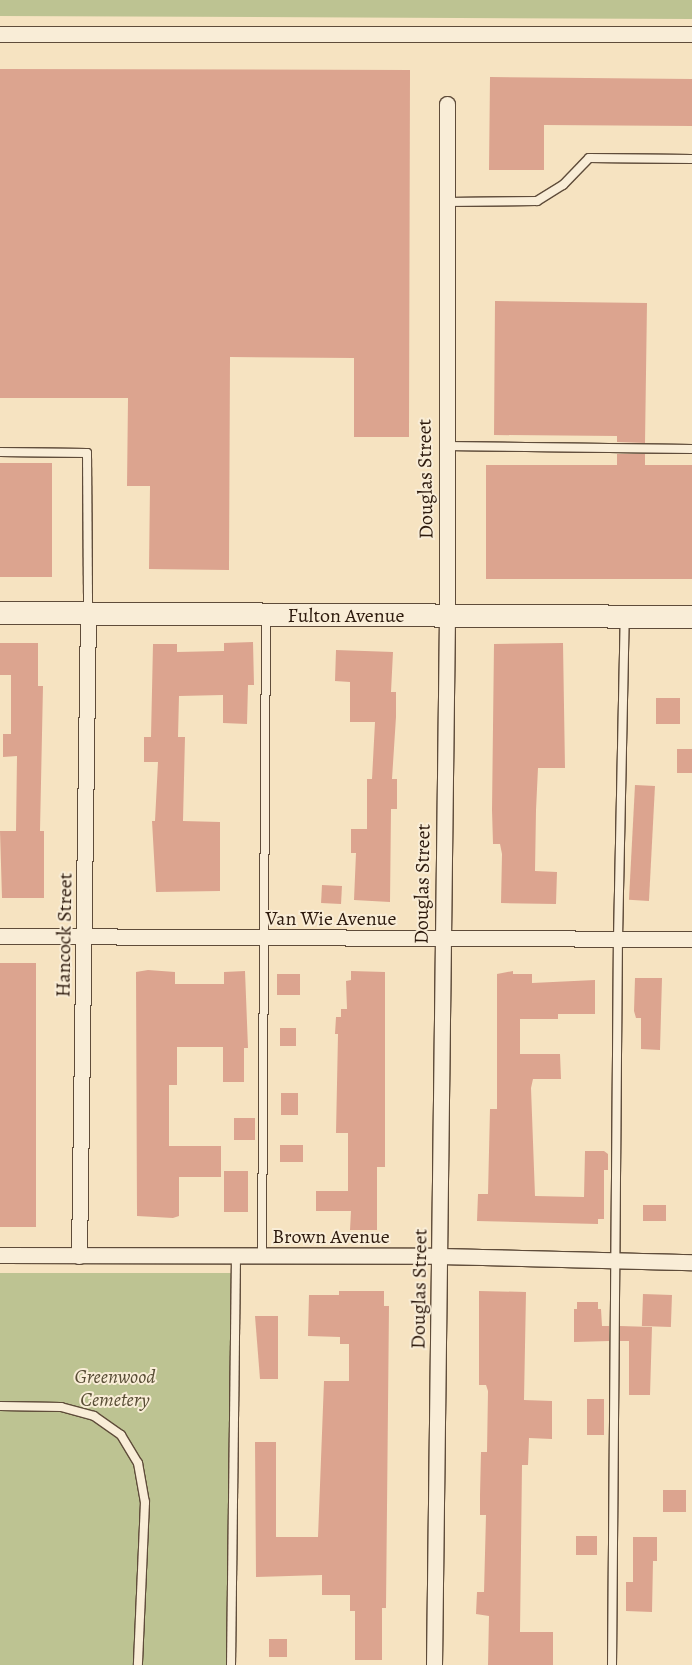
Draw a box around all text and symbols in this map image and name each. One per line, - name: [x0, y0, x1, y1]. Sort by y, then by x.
- street label: Douglas Street: [412, 419, 438, 539]
- street label: Fulton Avenue: [288, 603, 404, 627]
- street label: Douglas Street: [409, 824, 435, 944]
- street label: Hancock Street: [51, 872, 77, 998]
- street label: Van Wie Avenue: [266, 906, 396, 930]
- street label: Brown Avenue: [272, 1224, 390, 1248]
- street label: Douglas Street: [406, 1229, 432, 1349]
- park label: Greenwood Cemetery: [74, 1365, 156, 1412]

